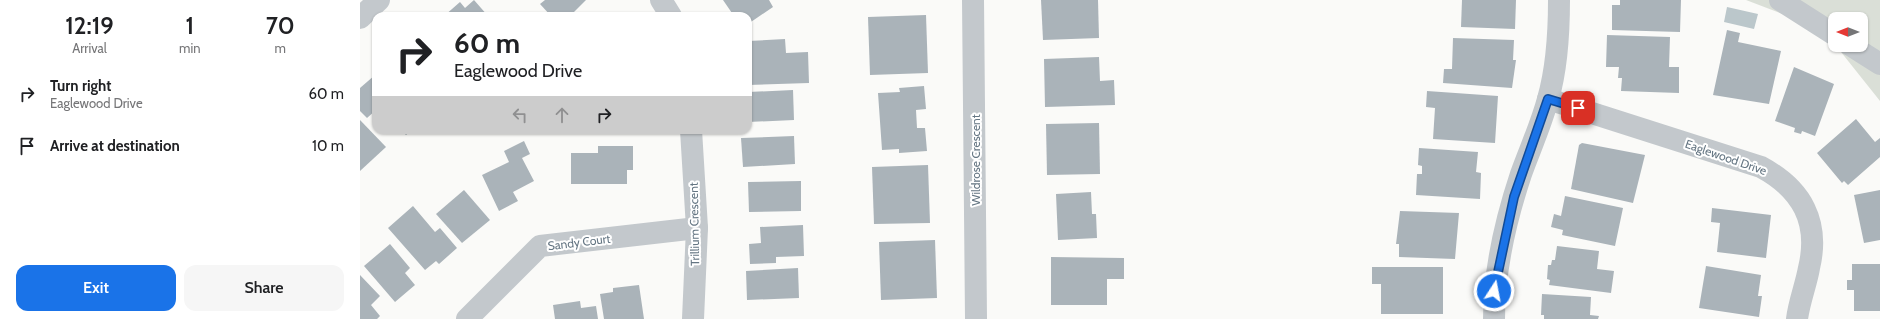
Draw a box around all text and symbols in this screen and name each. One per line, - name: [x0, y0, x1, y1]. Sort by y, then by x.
- text: 12:19: [65, 11, 114, 40]
- text: 1: [186, 11, 194, 40]
- text: 70: [266, 11, 295, 40]
- north arrow: [1828, 12, 1868, 52]
- map controls: [1828, 12, 1868, 52]
- text: 60 m: [454, 26, 520, 60]
- icon: right: [388, 28, 440, 80]
- text: Arrival: [72, 40, 107, 56]
- text: min: [179, 40, 200, 56]
- text: m: [275, 40, 286, 56]
- text: Eaglewood Drive: [454, 60, 582, 82]
- text: Turn right: [50, 77, 111, 95]
- icon: right: [16, 83, 38, 105]
- text: 60 m: [308, 85, 344, 103]
- pin: [1561, 91, 1595, 125]
- text: Eaglewood Drive: [50, 95, 143, 111]
- icon: arrive: [1567, 97, 1589, 119]
- icon: left: [509, 104, 531, 126]
- icon: ahead: [551, 104, 573, 126]
- icon: right: [593, 104, 615, 126]
- street label: Wildrose Crescent: [968, 114, 983, 206]
- icon: arrive: [16, 135, 38, 157]
- street label: Eaglewood Drive: [1683, 136, 1769, 178]
- text: Arrive at destination: [50, 137, 180, 155]
- text: 10 m: [312, 137, 344, 155]
- street label: Trillium Crescent: [686, 182, 702, 266]
- street label: Sandy Court: [547, 231, 611, 253]
- button: Exit: [16, 265, 176, 311]
- button: Share: [184, 265, 344, 311]
- position arrow: [1473, 270, 1515, 312]

